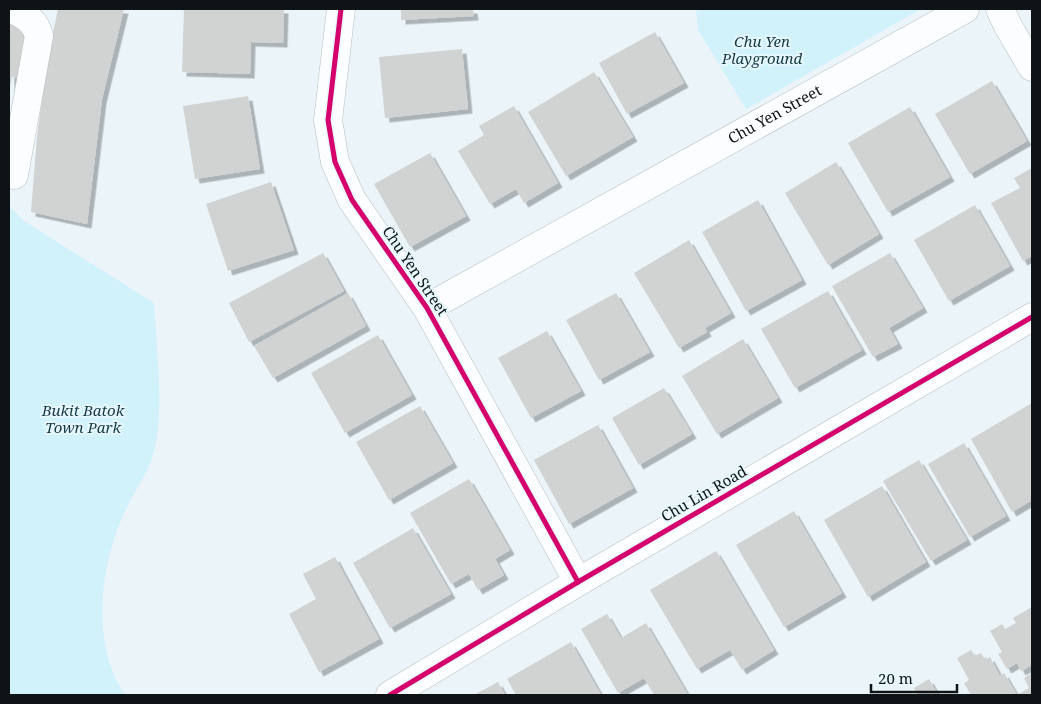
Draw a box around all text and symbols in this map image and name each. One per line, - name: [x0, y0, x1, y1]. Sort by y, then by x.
- park label: Chu Yen Playground: [721, 31, 803, 68]
- street label: Chu Yen Street: [724, 80, 825, 148]
- street label: Chu Yen Street: [378, 222, 453, 319]
- park label: Bukit Batok Town Park: [41, 400, 125, 437]
- street label: Chu Lin Road: [657, 460, 750, 526]
- scale bar: [871, 662, 957, 694]
- text: 20 m: [878, 668, 913, 688]

